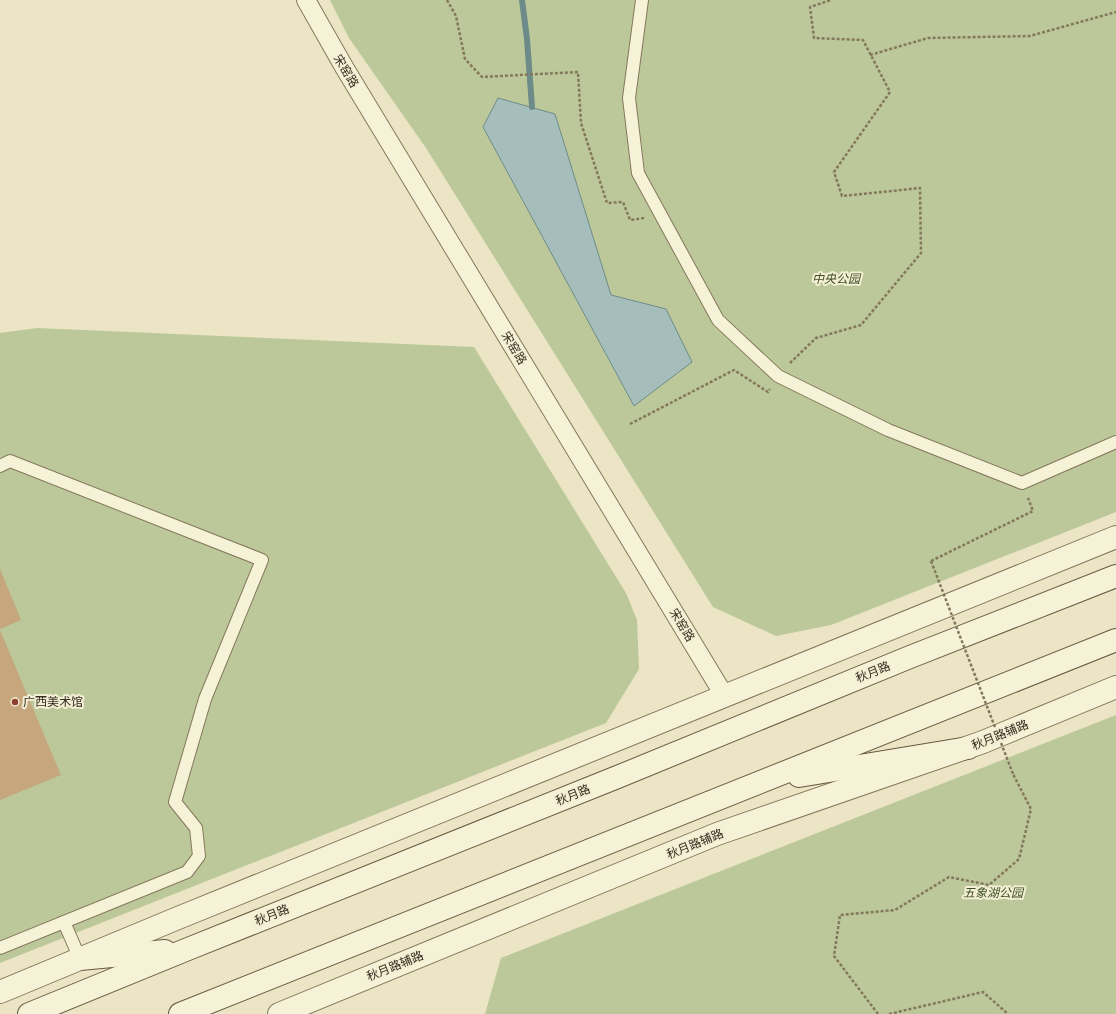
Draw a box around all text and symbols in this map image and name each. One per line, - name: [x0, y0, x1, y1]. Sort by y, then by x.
- street label: 宋窑路: [331, 52, 361, 90]
- park label: 中央公园: [812, 272, 862, 286]
- street label: 宋窑路: [499, 329, 529, 367]
- street label: 宋窑路: [667, 606, 697, 644]
- street label: 秋月路: [854, 659, 892, 685]
- place label: 广西美术馆: [23, 695, 83, 709]
- marker: 广西美术馆: [10, 697, 20, 707]
- street label: 秋月路辅路: [970, 717, 1030, 753]
- street label: 秋月路: [554, 782, 592, 808]
- street label: 秋月路辅路: [665, 826, 725, 862]
- park label: 五象湖公园: [963, 886, 1025, 900]
- street label: 秋月路: [253, 902, 291, 928]
- street label: 秋月路辅路: [365, 948, 425, 984]

